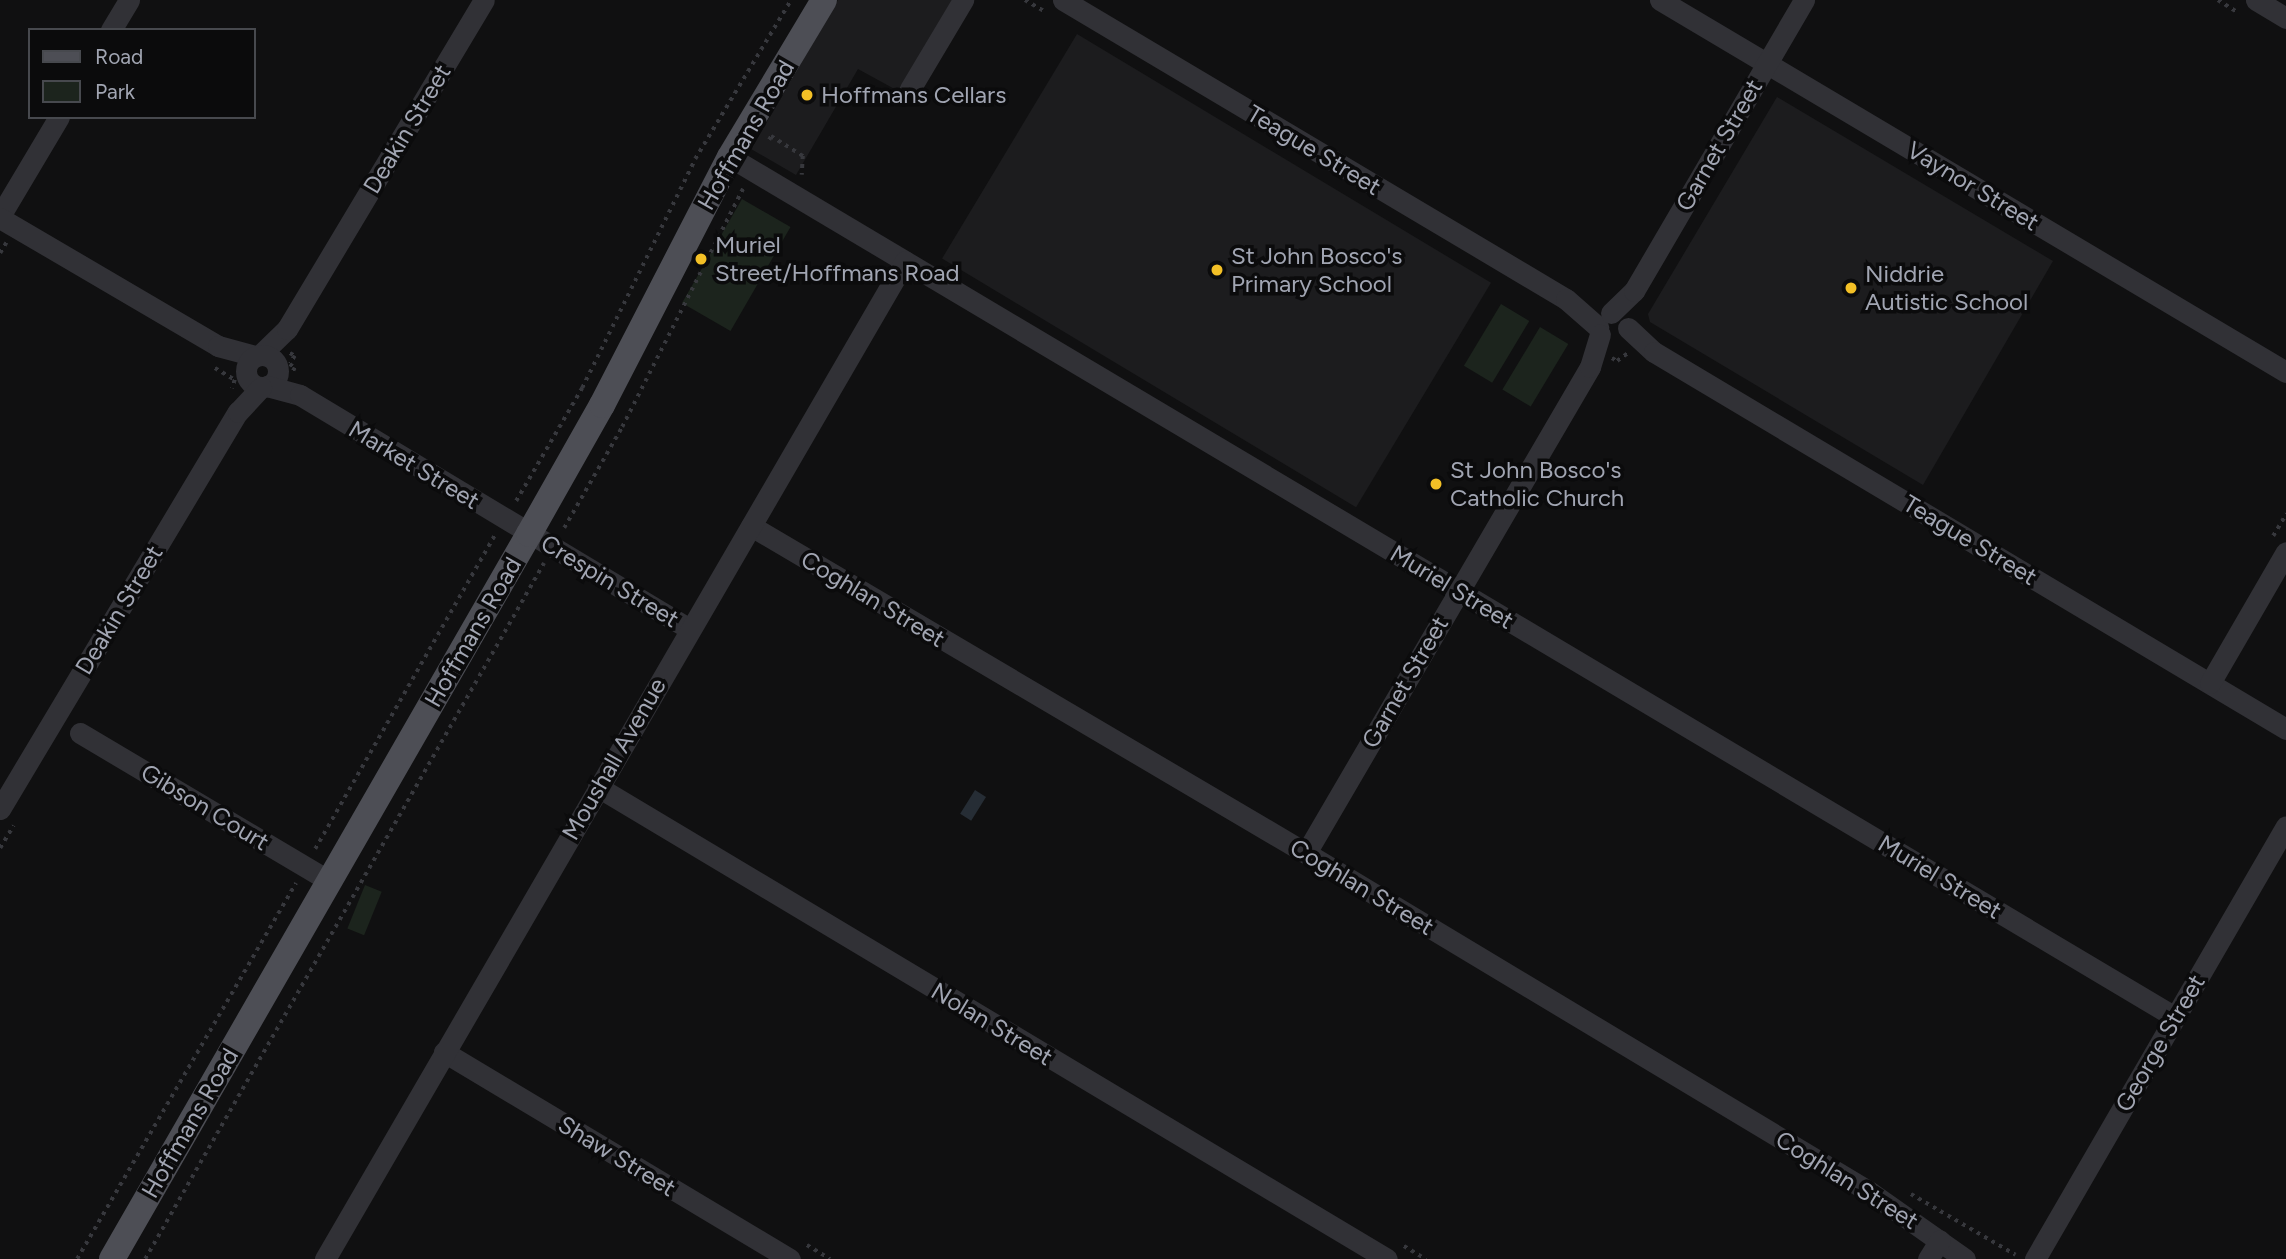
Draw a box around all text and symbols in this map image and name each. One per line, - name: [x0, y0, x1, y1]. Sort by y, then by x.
- legend: [28, 28, 256, 119]
- text: Road: [95, 44, 143, 69]
- street label: Hoffmans Road: [692, 55, 800, 215]
- street label: Deakin Street: [357, 59, 457, 199]
- street label: Garnet Street: [1670, 74, 1768, 216]
- text: Park: [95, 79, 135, 104]
- place label: Hoffmans Cellars: [821, 81, 1006, 109]
- marker: Hoffmans Cellars: [799, 87, 815, 103]
- street label: Teague Street: [1242, 99, 1386, 201]
- street label: Vaynor Street: [1902, 135, 2044, 237]
- place label: Muriel Street/Hoffmans Road: [715, 231, 960, 287]
- place label: St John Bosco's Primary School: [1231, 242, 1402, 298]
- marker: Muriel Street/Hoffmans Road: [693, 251, 709, 267]
- place label: Niddrie Autistic School: [1865, 260, 2028, 316]
- marker: St John Bosco's Primary School: [1209, 262, 1225, 278]
- marker: Niddrie Autistic School: [1843, 280, 1859, 296]
- street label: Market Street: [343, 415, 485, 515]
- place label: St John Bosco's Catholic Church: [1450, 456, 1624, 512]
- marker: St John Bosco's Catholic Church: [1428, 476, 1444, 492]
- street label: Teague Street: [1898, 489, 2042, 591]
- street label: Crespin Street: [536, 528, 684, 634]
- street label: Muriel Street: [1385, 539, 1519, 635]
- street label: Deakin Street: [69, 540, 169, 680]
- street label: Coghlan Street: [796, 545, 950, 653]
- street label: Hoffmans Road: [419, 552, 527, 712]
- street label: Garnet Street: [1356, 611, 1454, 753]
- street label: Moushall Avenue: [556, 673, 672, 845]
- street label: Gibson Court: [136, 758, 274, 856]
- street label: Muriel Street: [1873, 829, 2007, 925]
- street label: Coghlan Street: [1285, 833, 1439, 941]
- street label: George Street: [2109, 969, 2211, 1117]
- street label: Nolan Street: [926, 976, 1058, 1072]
- street label: Hoffmans Road: [136, 1043, 244, 1203]
- street label: Shaw Street: [553, 1110, 681, 1202]
- street label: Coghlan Street: [1770, 1125, 1924, 1235]

